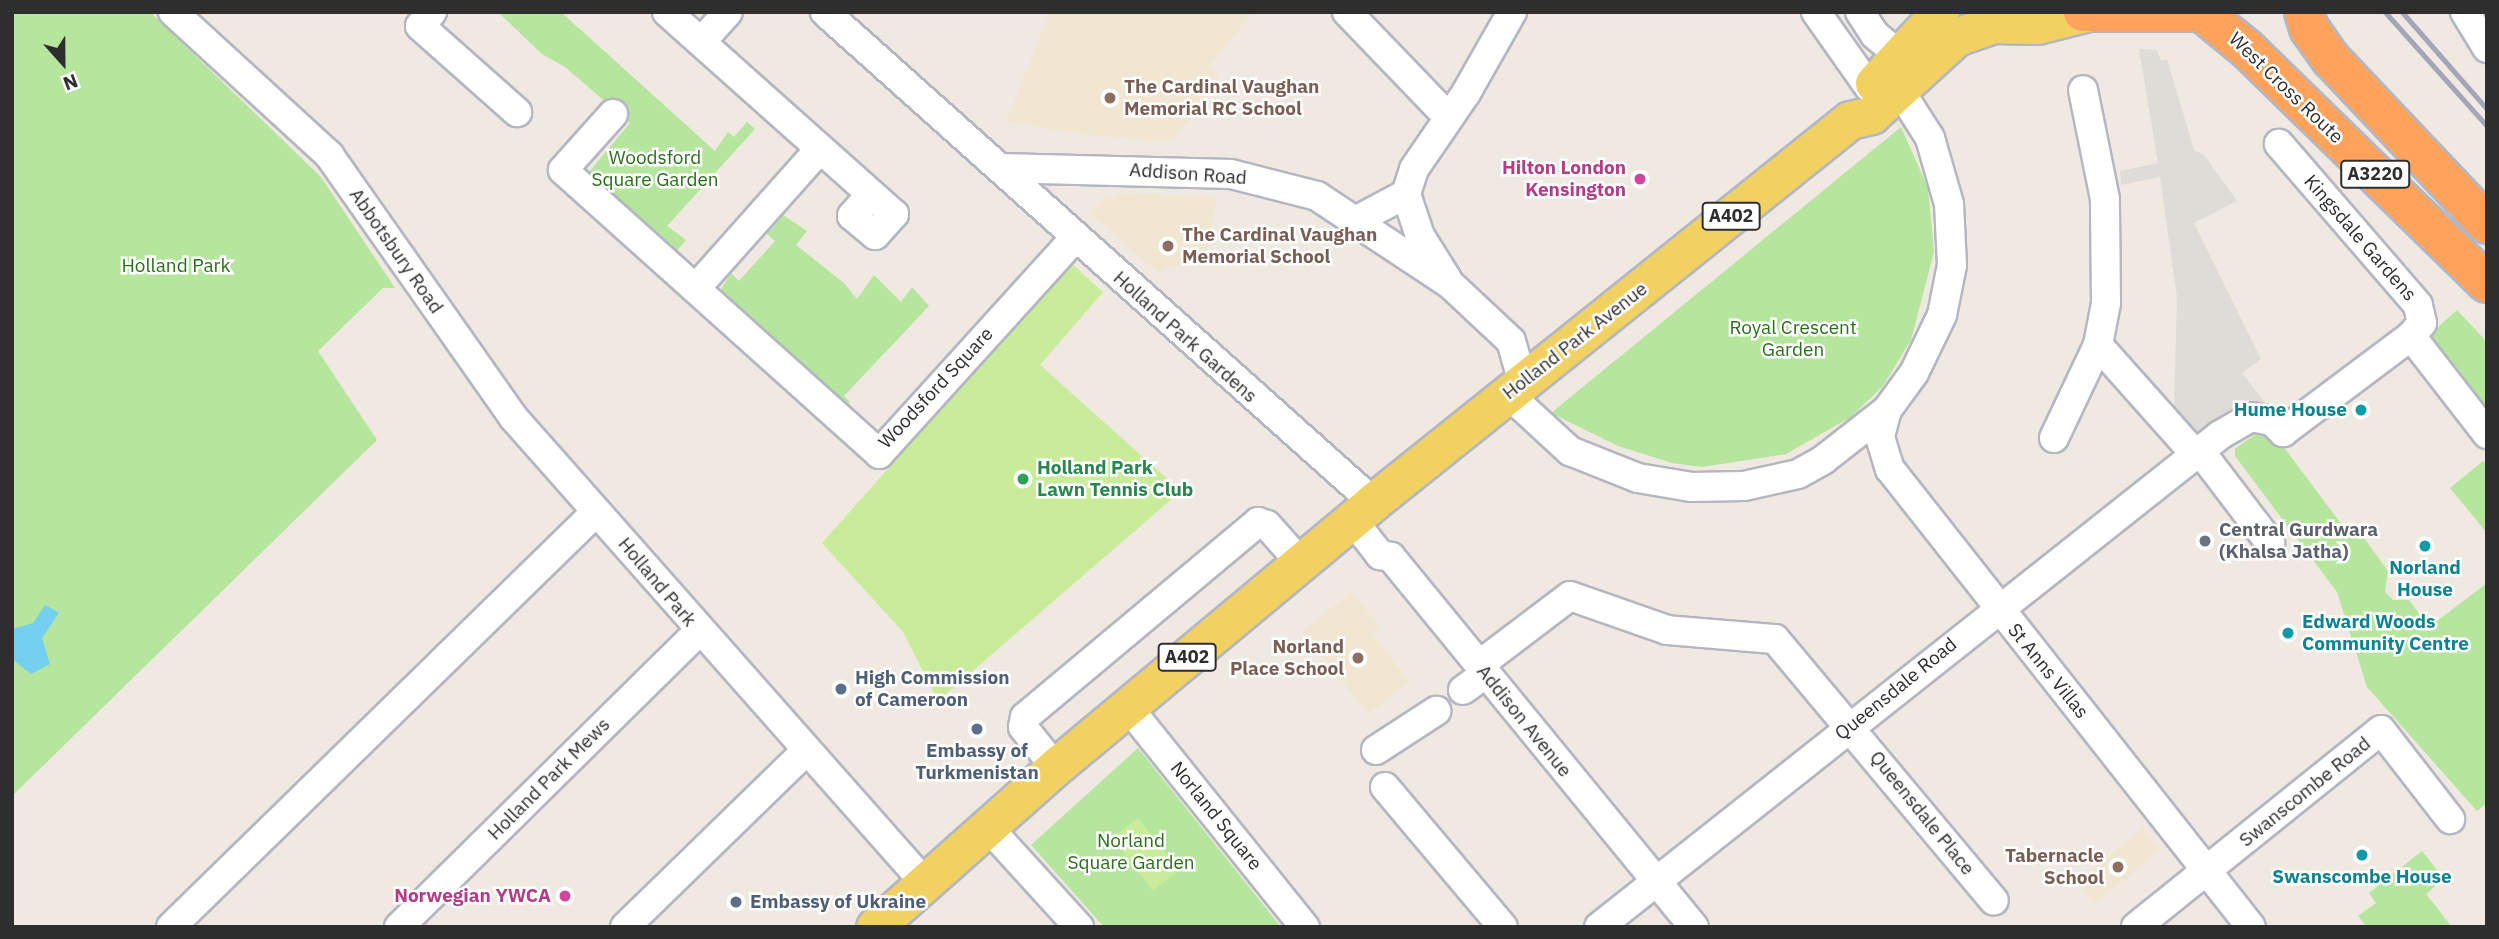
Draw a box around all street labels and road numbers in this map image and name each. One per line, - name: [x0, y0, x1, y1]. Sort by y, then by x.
- street label: West Cross Route: [2224, 28, 2348, 148]
- street label: Addison Road: [1128, 159, 1248, 189]
- road number: A3220: [2340, 160, 2410, 188]
- street label: Kingsdale Gardens: [2299, 170, 2421, 306]
- street label: Abbotsbury Road: [344, 184, 448, 318]
- road number: A402: [1701, 202, 1761, 230]
- street label: Holland Park Gardens: [1108, 266, 1262, 408]
- street label: Holland Park Avenue: [1498, 277, 1652, 405]
- street label: Woodsford Square: [874, 323, 998, 453]
- street label: Holland Park: [613, 533, 701, 631]
- street label: St Anns Villas: [2003, 619, 2093, 723]
- street label: Queensdale Road: [1831, 633, 1961, 745]
- road number: A402: [1157, 642, 1217, 672]
- street label: Addison Avenue: [1472, 660, 1576, 782]
- street label: Holland Park Mews: [483, 713, 615, 845]
- street label: Swanscombe Road: [2235, 732, 2375, 852]
- street label: Queensdale Place: [1865, 746, 1979, 880]
- street label: Norland Square: [1165, 757, 1267, 875]

